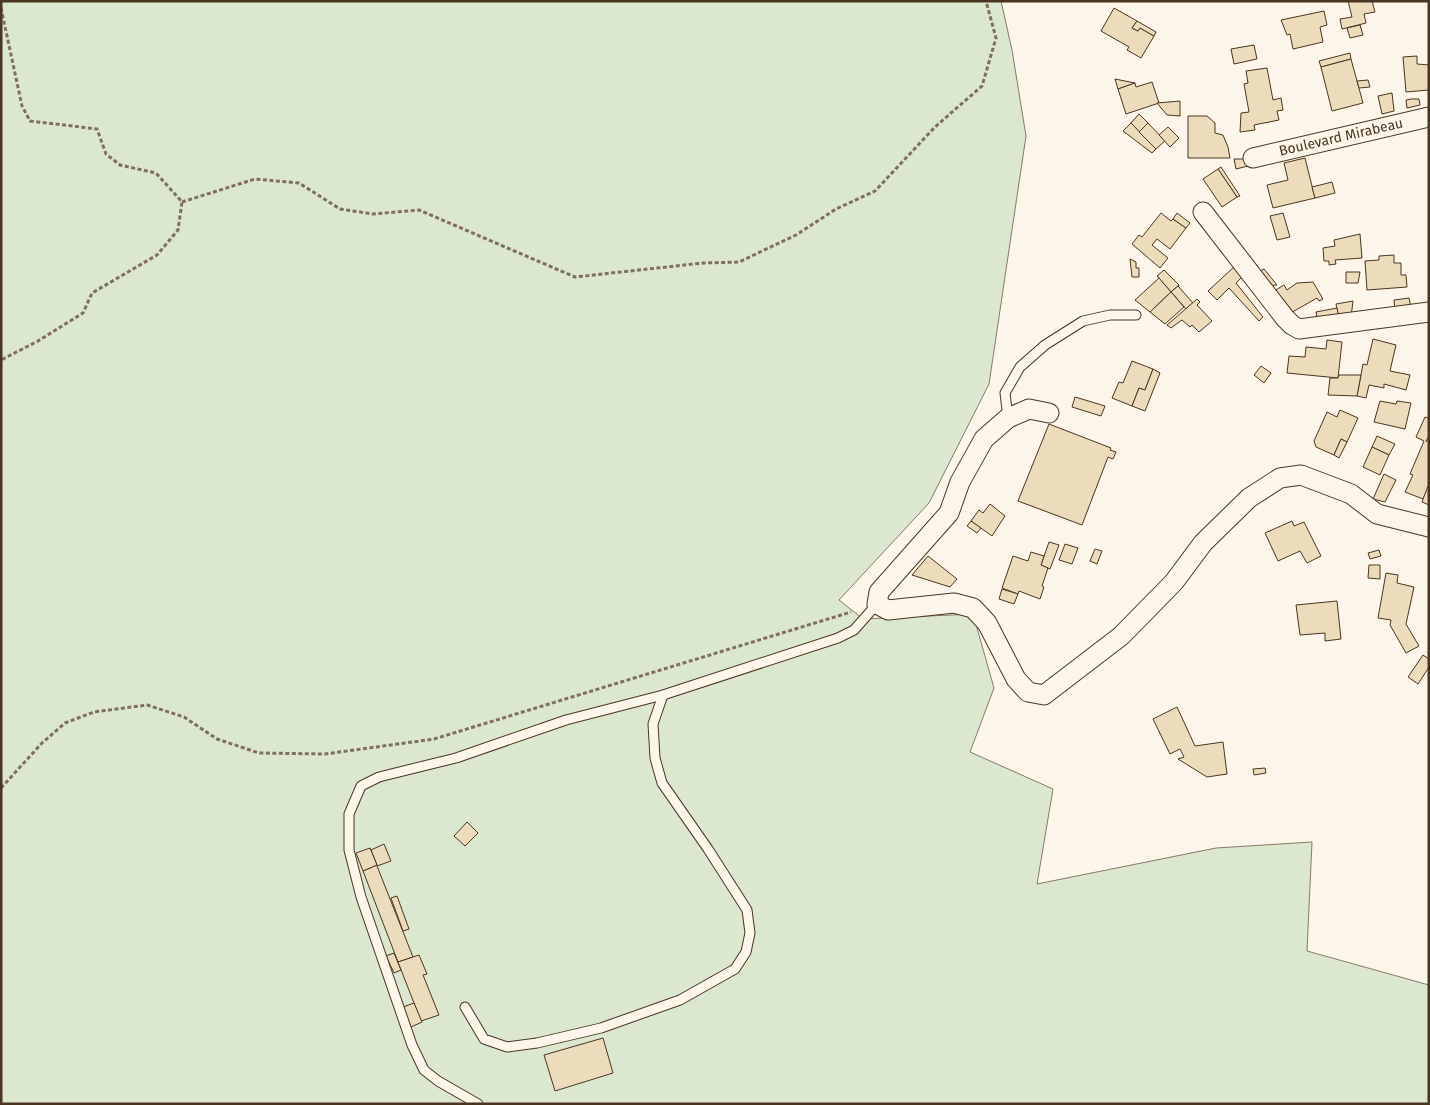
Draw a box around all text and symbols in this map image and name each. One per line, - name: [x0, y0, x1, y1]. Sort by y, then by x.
- street label: Boulevard Mirabeau: [1277, 114, 1405, 160]

